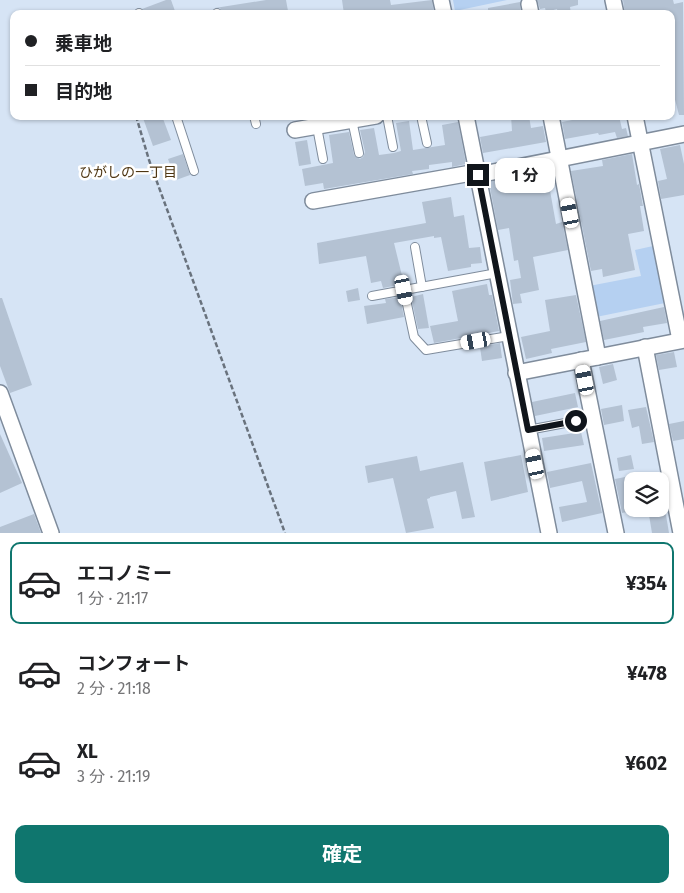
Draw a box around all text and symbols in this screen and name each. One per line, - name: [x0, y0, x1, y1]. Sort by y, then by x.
- text: 乗車地: [55, 32, 112, 55]
- text: 目的地: [55, 80, 112, 103]
- callout: 1 分: [496, 158, 556, 192]
- district label: ひがしの一丁目: [79, 164, 177, 181]
- route end: [467, 164, 489, 186]
- text: 1 分: [511, 166, 539, 185]
- car: [559, 197, 580, 229]
- car: [393, 274, 414, 306]
- car: [459, 331, 492, 351]
- car: [574, 364, 595, 396]
- route start: [565, 410, 587, 432]
- car: [524, 448, 545, 480]
- map controls: [624, 472, 669, 517]
- button: layers: [624, 472, 669, 517]
- icon: car: [17, 561, 62, 606]
- text: エコノミー: [77, 562, 172, 585]
- text: ¥354: [626, 572, 667, 595]
- text: 1 分 · 21:17: [77, 589, 148, 608]
- icon: car: [17, 651, 62, 696]
- text: コンフォート: [77, 652, 190, 675]
- text: ¥478: [627, 662, 667, 685]
- text: 2 分 · 21:18: [77, 679, 151, 698]
- text: XL: [77, 740, 98, 763]
- icon: car: [17, 741, 62, 786]
- text: ¥602: [625, 752, 667, 775]
- text: 3 分 · 21:19: [77, 767, 151, 786]
- button: 確定: [15, 825, 669, 883]

